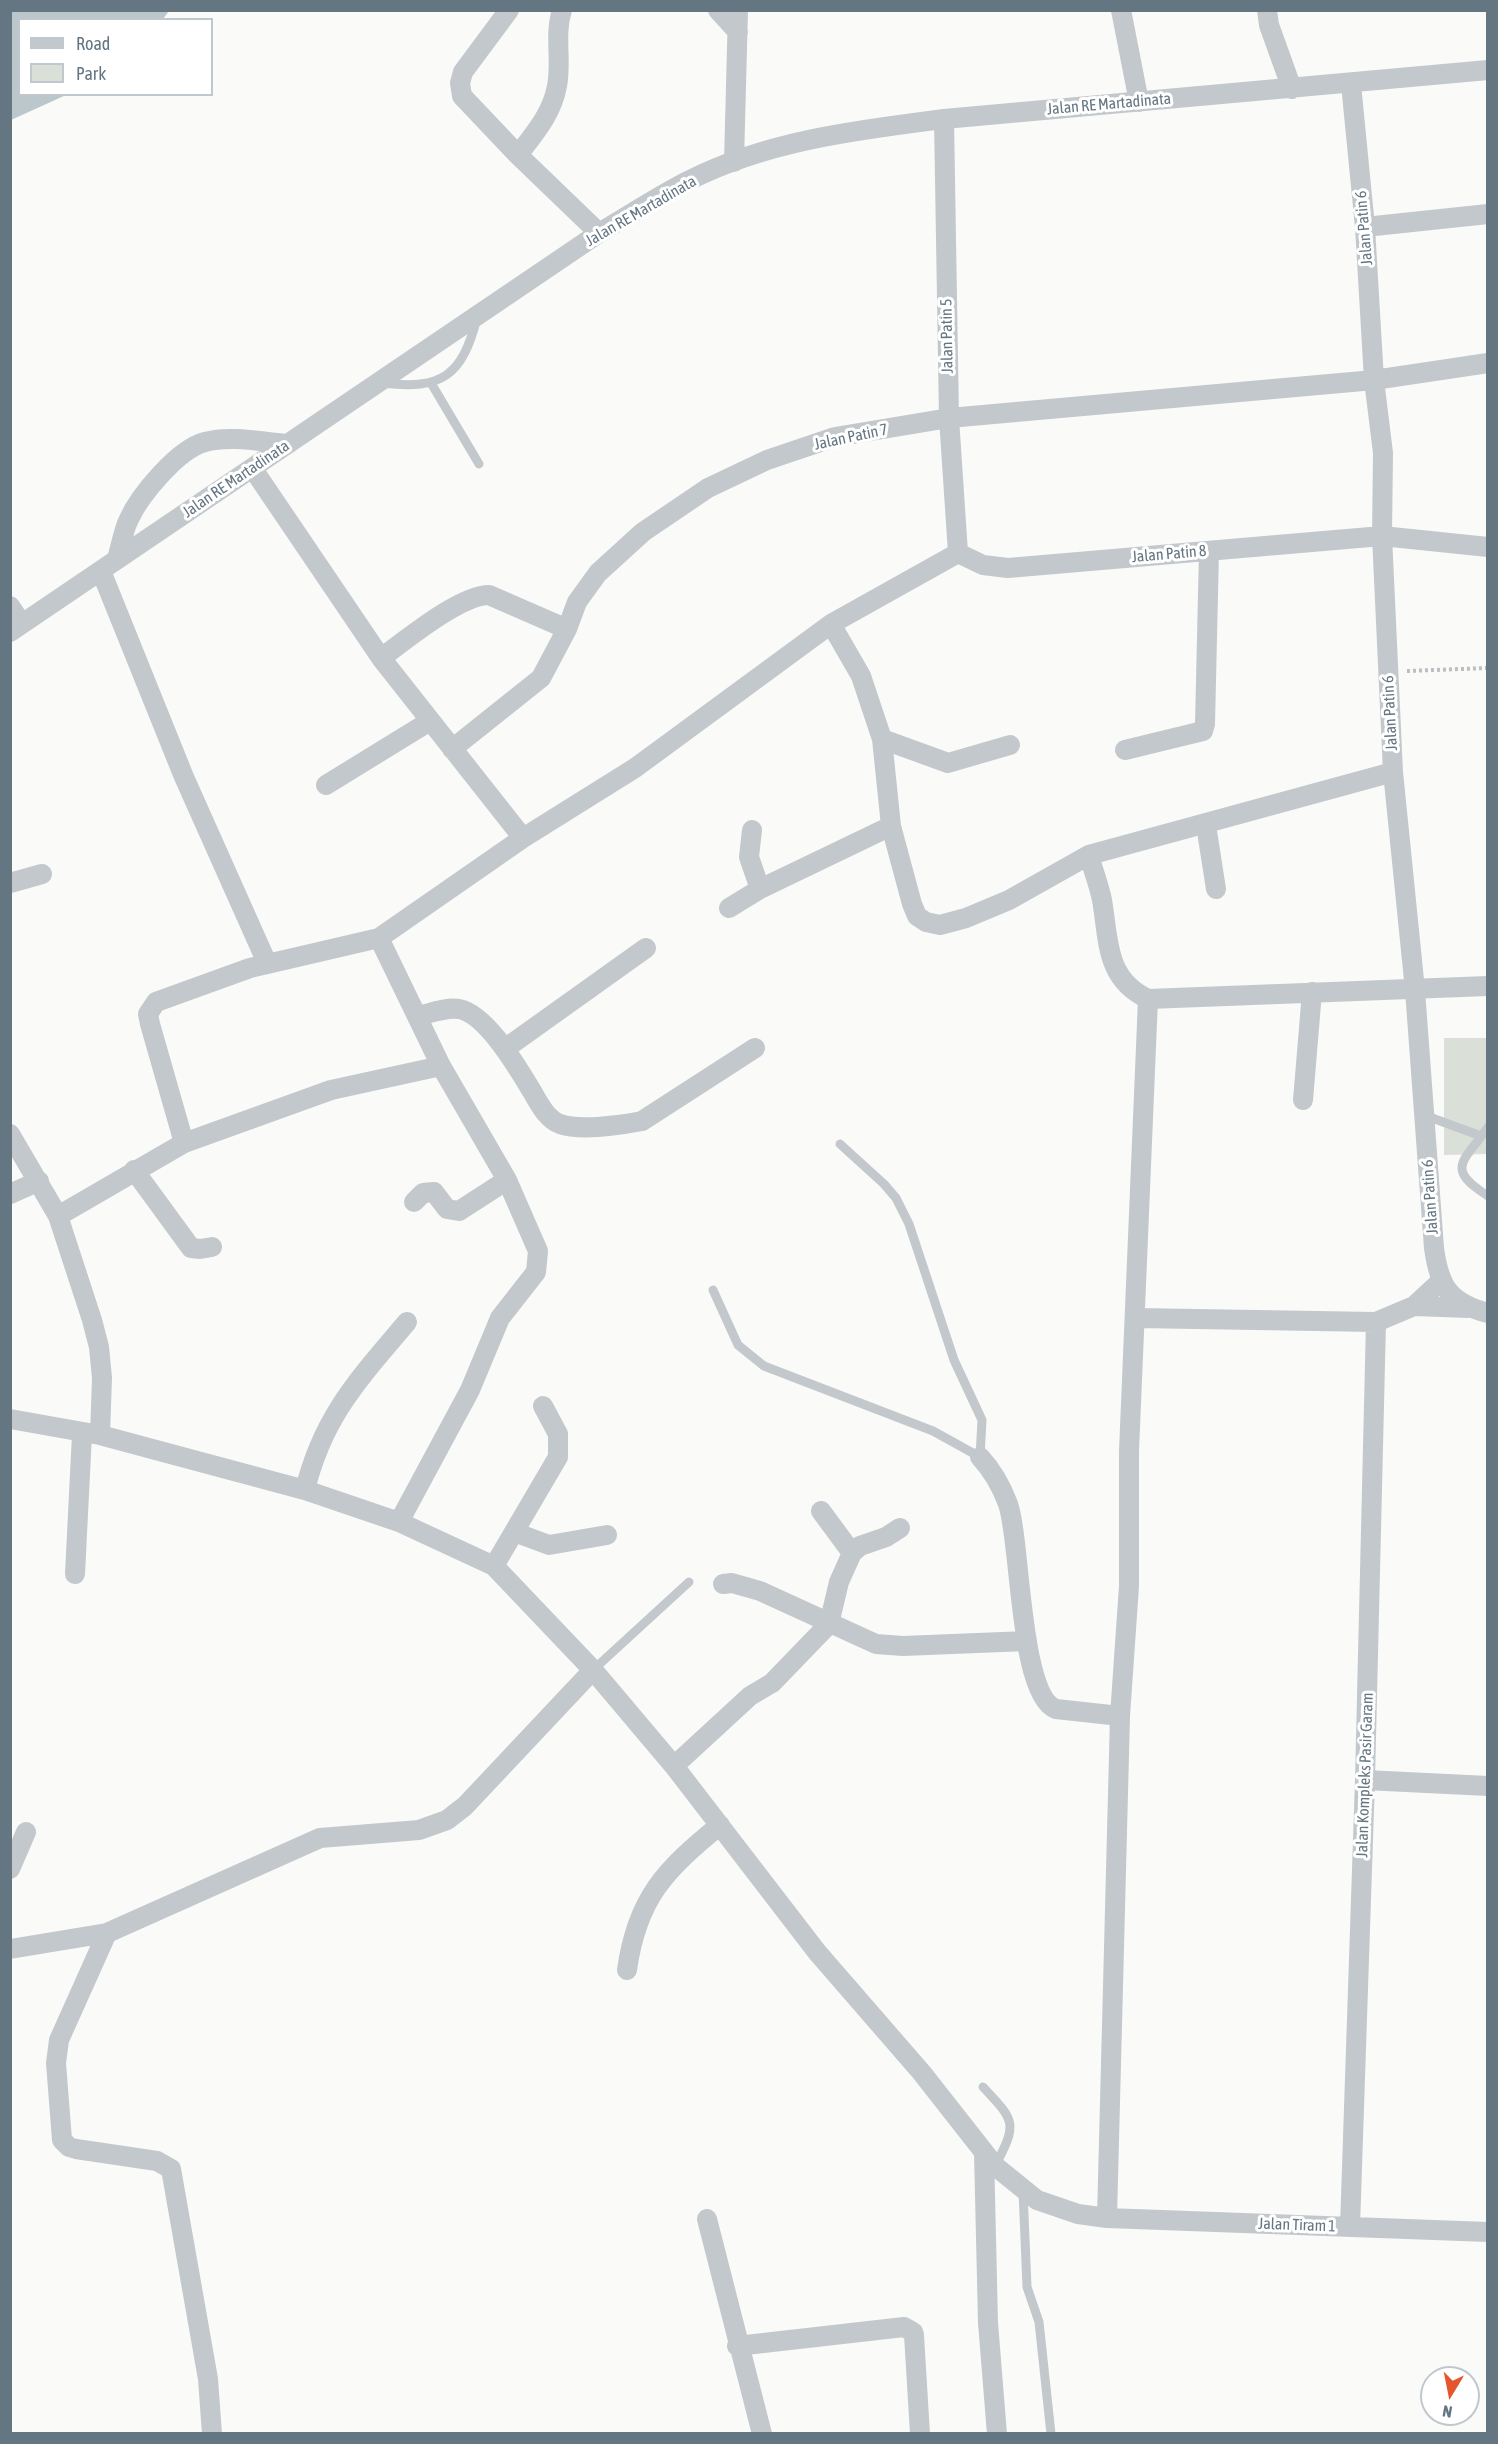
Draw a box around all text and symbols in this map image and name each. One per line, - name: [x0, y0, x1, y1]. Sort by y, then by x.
- legend: [18, 18, 213, 96]
- text: Road: [76, 33, 110, 54]
- text: Park: [76, 63, 106, 84]
- street label: Jalan RE Martadinata: [1046, 89, 1172, 119]
- street label: Jalan RE Martadinata: [582, 172, 700, 250]
- street label: Jalan Patin 6: [1351, 190, 1377, 266]
- street label: Jalan Patin 5: [937, 298, 957, 374]
- street label: Jalan Patin 7: [812, 420, 890, 454]
- street label: Jalan RE Martadinata: [179, 436, 293, 522]
- street label: Jalan Patin 8: [1131, 541, 1207, 567]
- street label: Jalan Patin 6: [1378, 675, 1402, 751]
- street label: Jalan Patin 6: [1418, 1159, 1442, 1235]
- street label: Jalan Kompleks Pasir Garam: [1353, 1692, 1377, 1858]
- street label: Jalan Tiram 1: [1258, 2214, 1336, 2236]
- north arrow: [1420, 2366, 1480, 2426]
- text: N: [1441, 2402, 1453, 2421]

